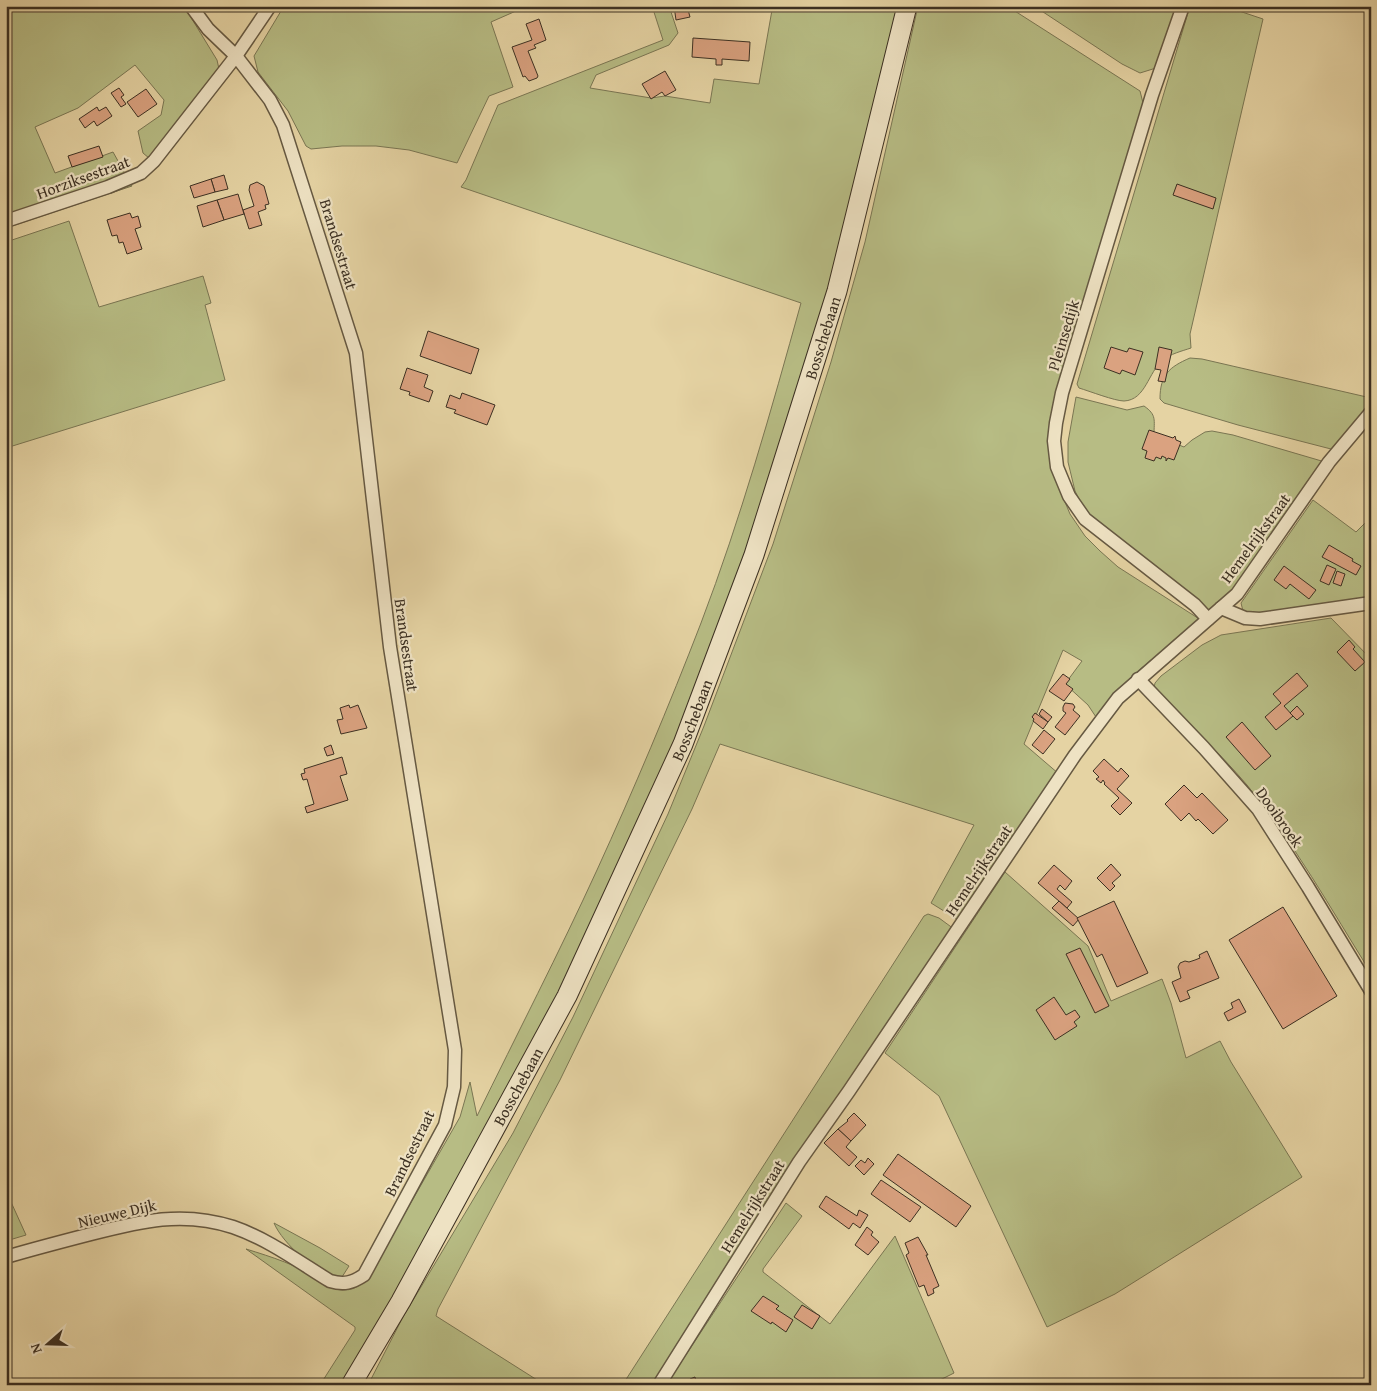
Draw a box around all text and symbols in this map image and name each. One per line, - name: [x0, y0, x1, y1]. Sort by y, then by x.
- street label: Horziksestraat: [33, 149, 134, 205]
- street label: Brandsestraat: [314, 196, 364, 293]
- street label: Bosschebaan: [798, 293, 847, 382]
- street label: Pleinsedijk: [1041, 296, 1085, 374]
- street label: Hemelrijkstraat: [1214, 488, 1296, 588]
- street label: Brandsestraat: [389, 597, 425, 693]
- street label: Bosschebaan: [665, 676, 718, 765]
- street label: Dooibroek: [1250, 782, 1310, 853]
- street label: Hemelrijkstraat: [938, 819, 1018, 921]
- street label: Bosschebaan: [487, 1043, 549, 1130]
- street label: Brandsestraat: [378, 1105, 440, 1200]
- street label: Hemelrijkstraat: [714, 1154, 790, 1257]
- street label: Nieuwe Dijk: [75, 1192, 159, 1234]
- north arrow: [22, 1318, 72, 1368]
- text: N: [25, 1340, 47, 1356]

